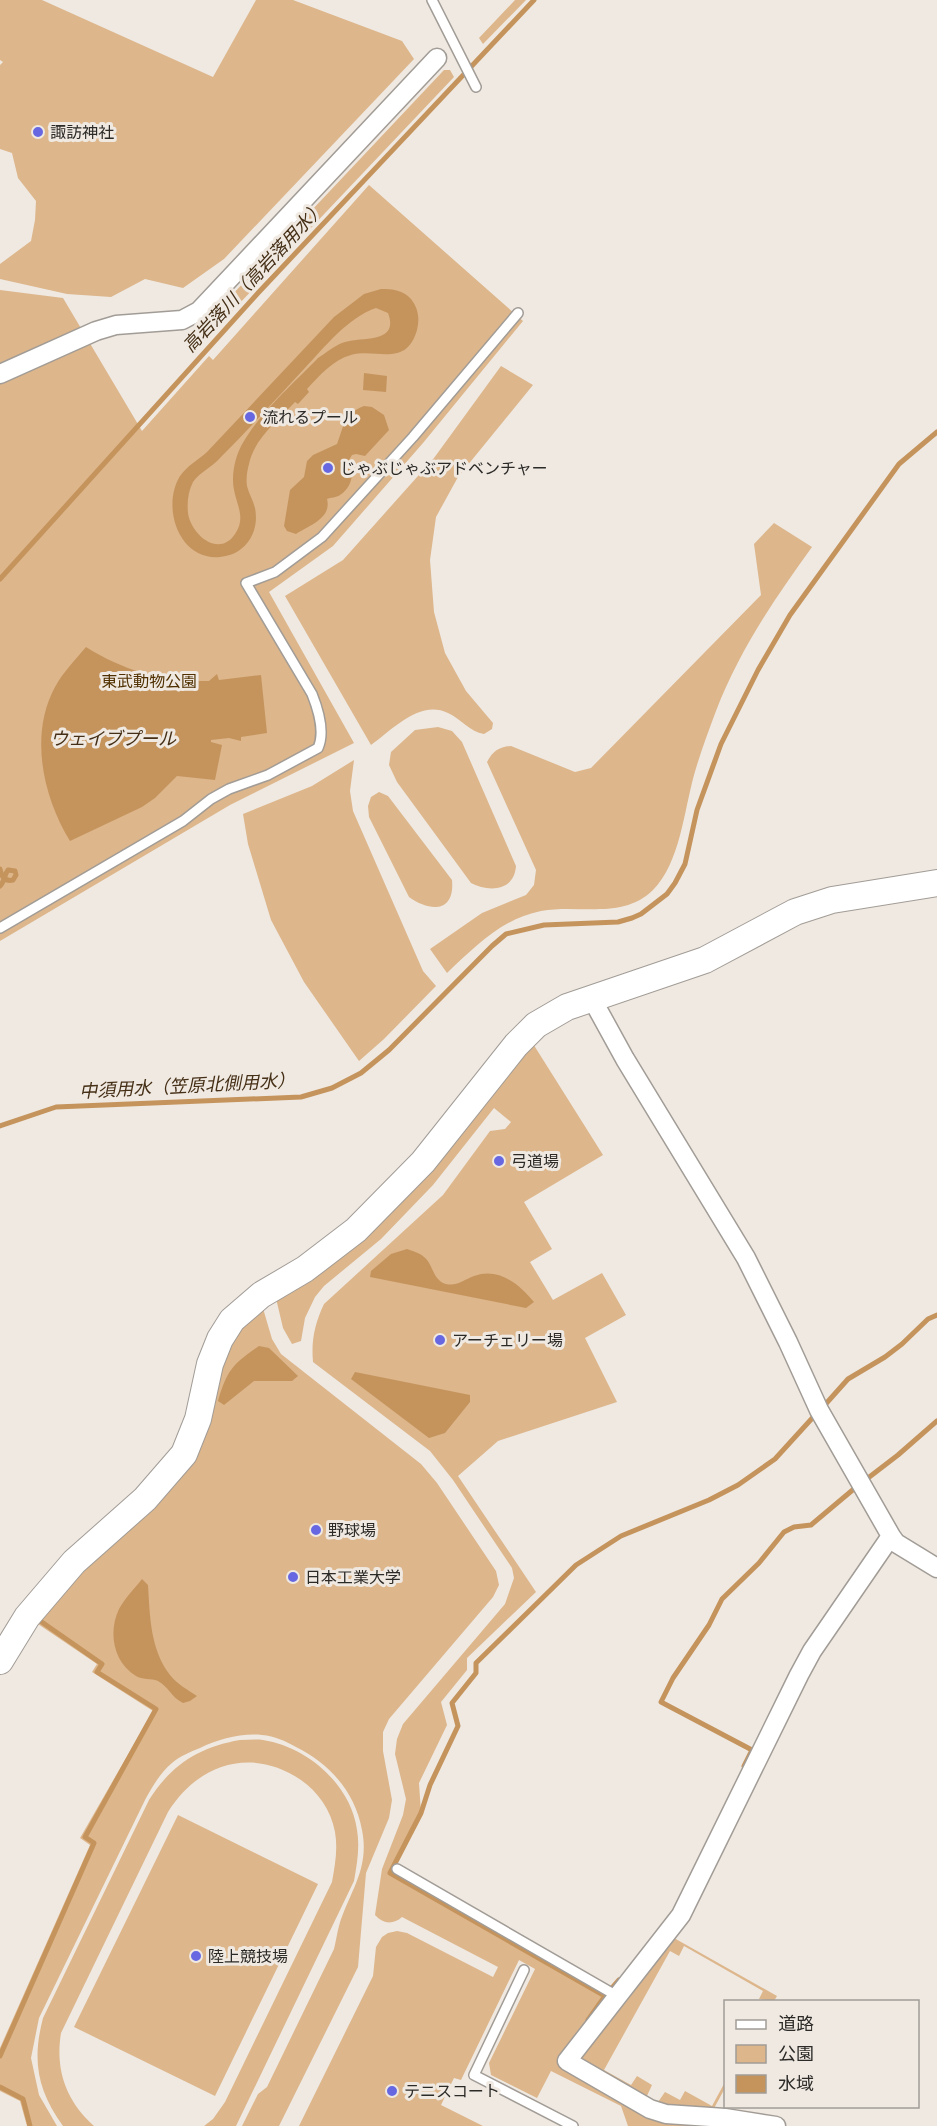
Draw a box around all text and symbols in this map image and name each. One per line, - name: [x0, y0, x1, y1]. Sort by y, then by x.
- place label: 諏訪神社: [50, 120, 114, 144]
- marker: 諏訪神社: [31, 125, 45, 139]
- water label: 高岩落川（高岩落用水）: [176, 195, 331, 358]
- place label: 流れるプール: [262, 405, 358, 429]
- marker: 流れるプール: [243, 410, 257, 424]
- place label: じゃぶじゃぶアドベンチャー: [340, 456, 548, 480]
- marker: じゃぶじゃぶアドベンチャー: [321, 461, 335, 475]
- park label: 東武動物公園: [101, 669, 197, 693]
- water label: ウェイブプール: [50, 725, 177, 752]
- water label: 中須用水（笠原北側用水）: [78, 1066, 296, 1105]
- place label: 弓道場: [511, 1149, 559, 1173]
- marker: 弓道場: [492, 1154, 506, 1168]
- place label: アーチェリー場: [452, 1328, 563, 1352]
- marker: アーチェリー場: [433, 1333, 447, 1347]
- place label: 野球場: [328, 1518, 376, 1542]
- marker: 野球場: [309, 1523, 323, 1537]
- place label: 日本工業大学: [305, 1565, 401, 1589]
- marker: 日本工業大学: [286, 1570, 300, 1584]
- place label: 陸上競技場: [208, 1944, 288, 1968]
- marker: 陸上競技場: [189, 1949, 203, 1963]
- legend: [724, 2000, 919, 2108]
- text: 道路: [778, 2010, 814, 2037]
- text: 公園: [778, 2040, 814, 2067]
- text: 水域: [778, 2070, 814, 2097]
- place label: テニスコート: [404, 2079, 500, 2103]
- marker: テニスコート: [385, 2084, 399, 2098]

